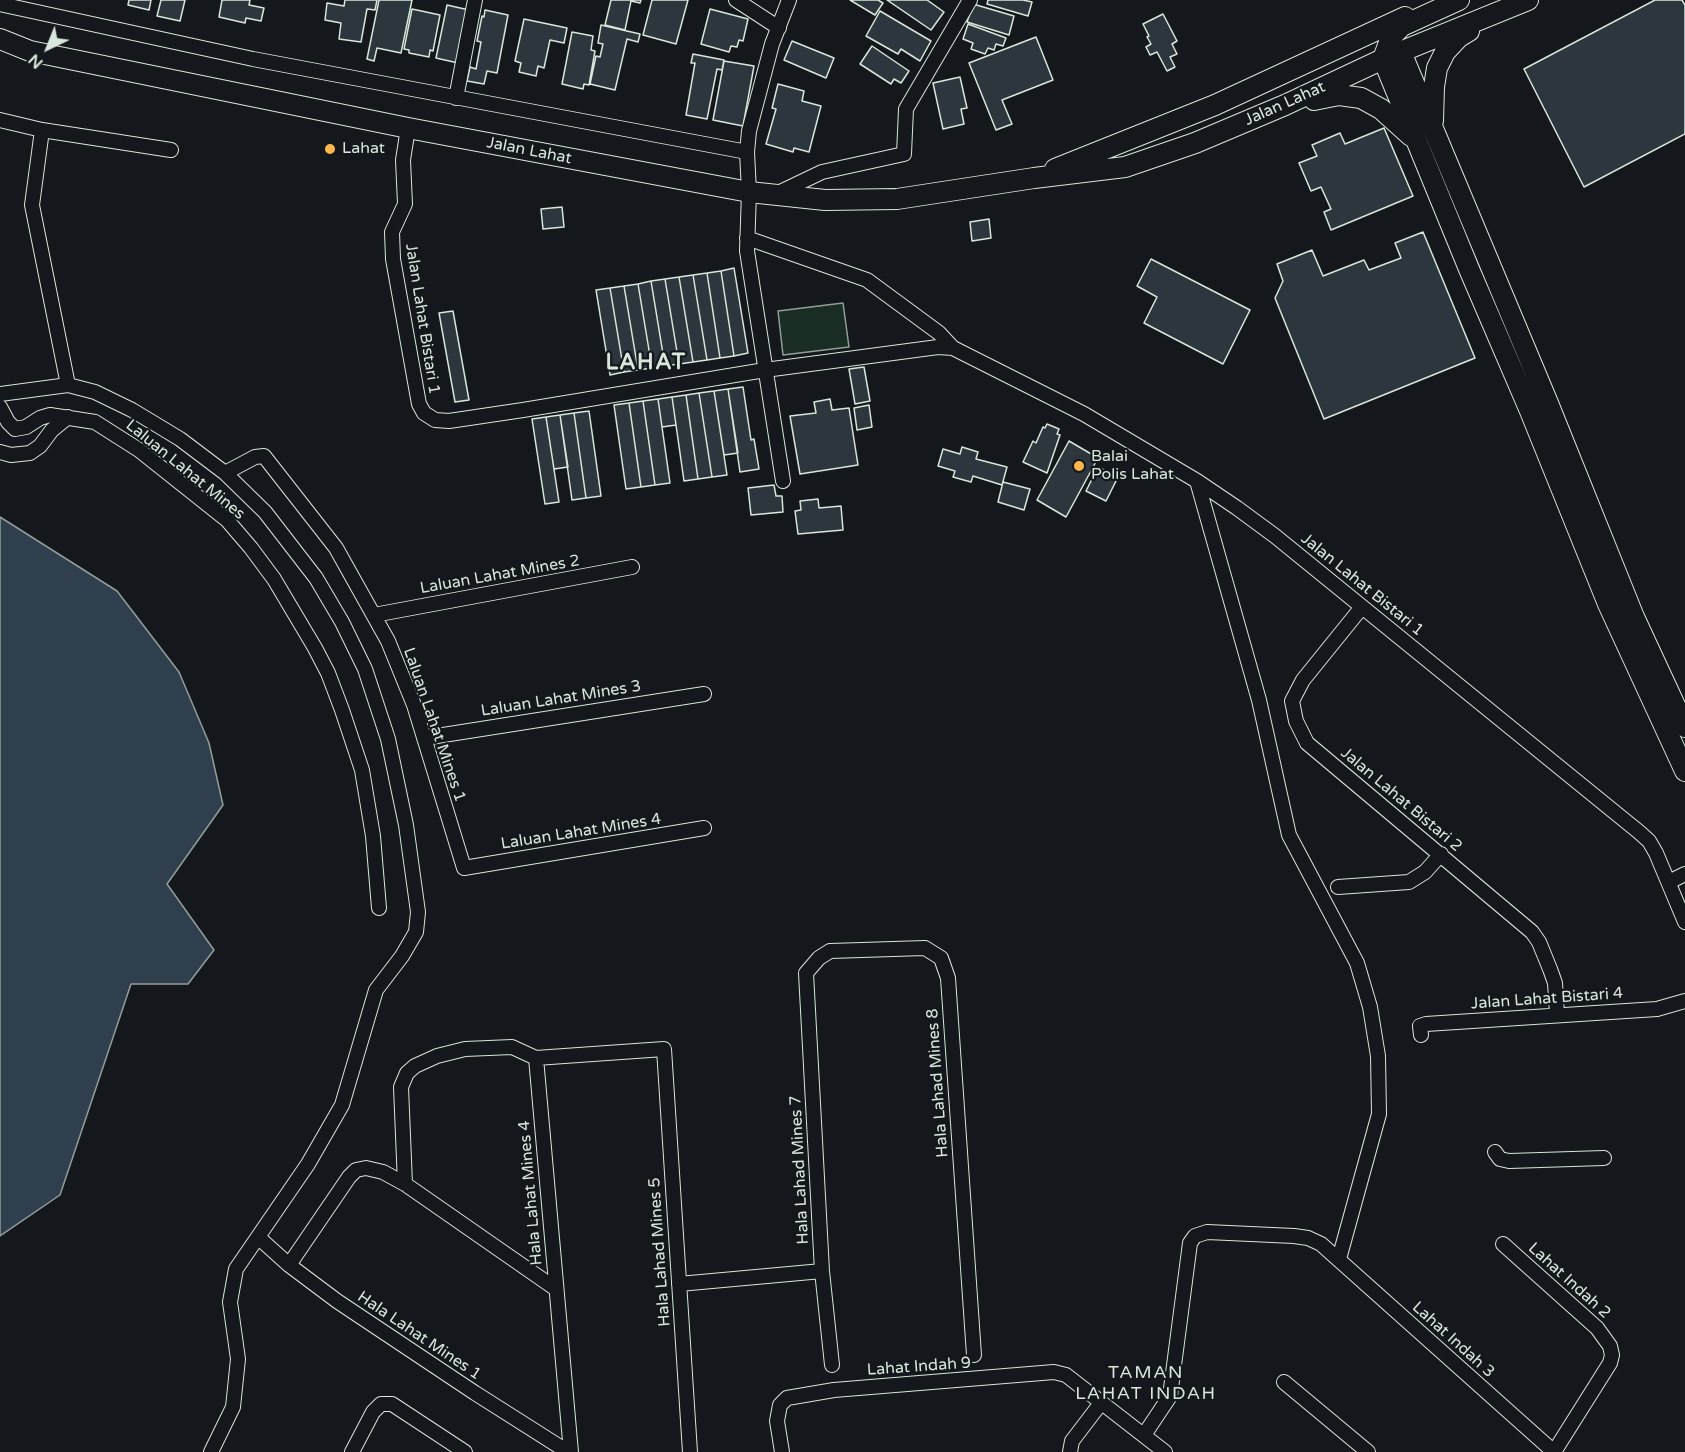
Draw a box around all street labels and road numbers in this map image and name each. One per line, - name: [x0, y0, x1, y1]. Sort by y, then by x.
- street label: Jalan Lahat: [1242, 78, 1328, 130]
- street label: Jalan Lahat: [485, 133, 573, 169]
- street label: Jalan Lahat Bistari 1: [401, 242, 443, 396]
- street label: Laluan Lahat Mines: [122, 416, 248, 524]
- street label: Jalan Lahat Bistari 1: [1297, 530, 1427, 640]
- street label: Laluan Lahat Mines 2: [419, 551, 581, 599]
- street label: Laluan Lahat Mines 1: [399, 645, 469, 805]
- street label: Laluan Lahat Mines 3: [480, 677, 642, 721]
- street label: Jalan Lahat Bistari 2: [1336, 744, 1466, 856]
- street label: Laluan Lahat Mines 4: [500, 810, 662, 854]
- street label: Jalan Lahat Bistari 4: [1470, 984, 1624, 1014]
- street label: Hala Lahad Mines 8: [923, 1008, 953, 1158]
- street label: Hala Lahad Mines 7: [787, 1095, 813, 1245]
- street label: Hala Lahat Mines 4: [515, 1120, 547, 1266]
- street label: Hala Lahad Mines 5: [645, 1177, 675, 1327]
- street label: Lahat Indah 2: [1524, 1239, 1614, 1323]
- street label: Hala Lahat Mines 1: [353, 1287, 485, 1385]
- street label: Lahat Indah 3: [1408, 1298, 1498, 1382]
- street label: Lahat Indah 9: [866, 1354, 972, 1380]

